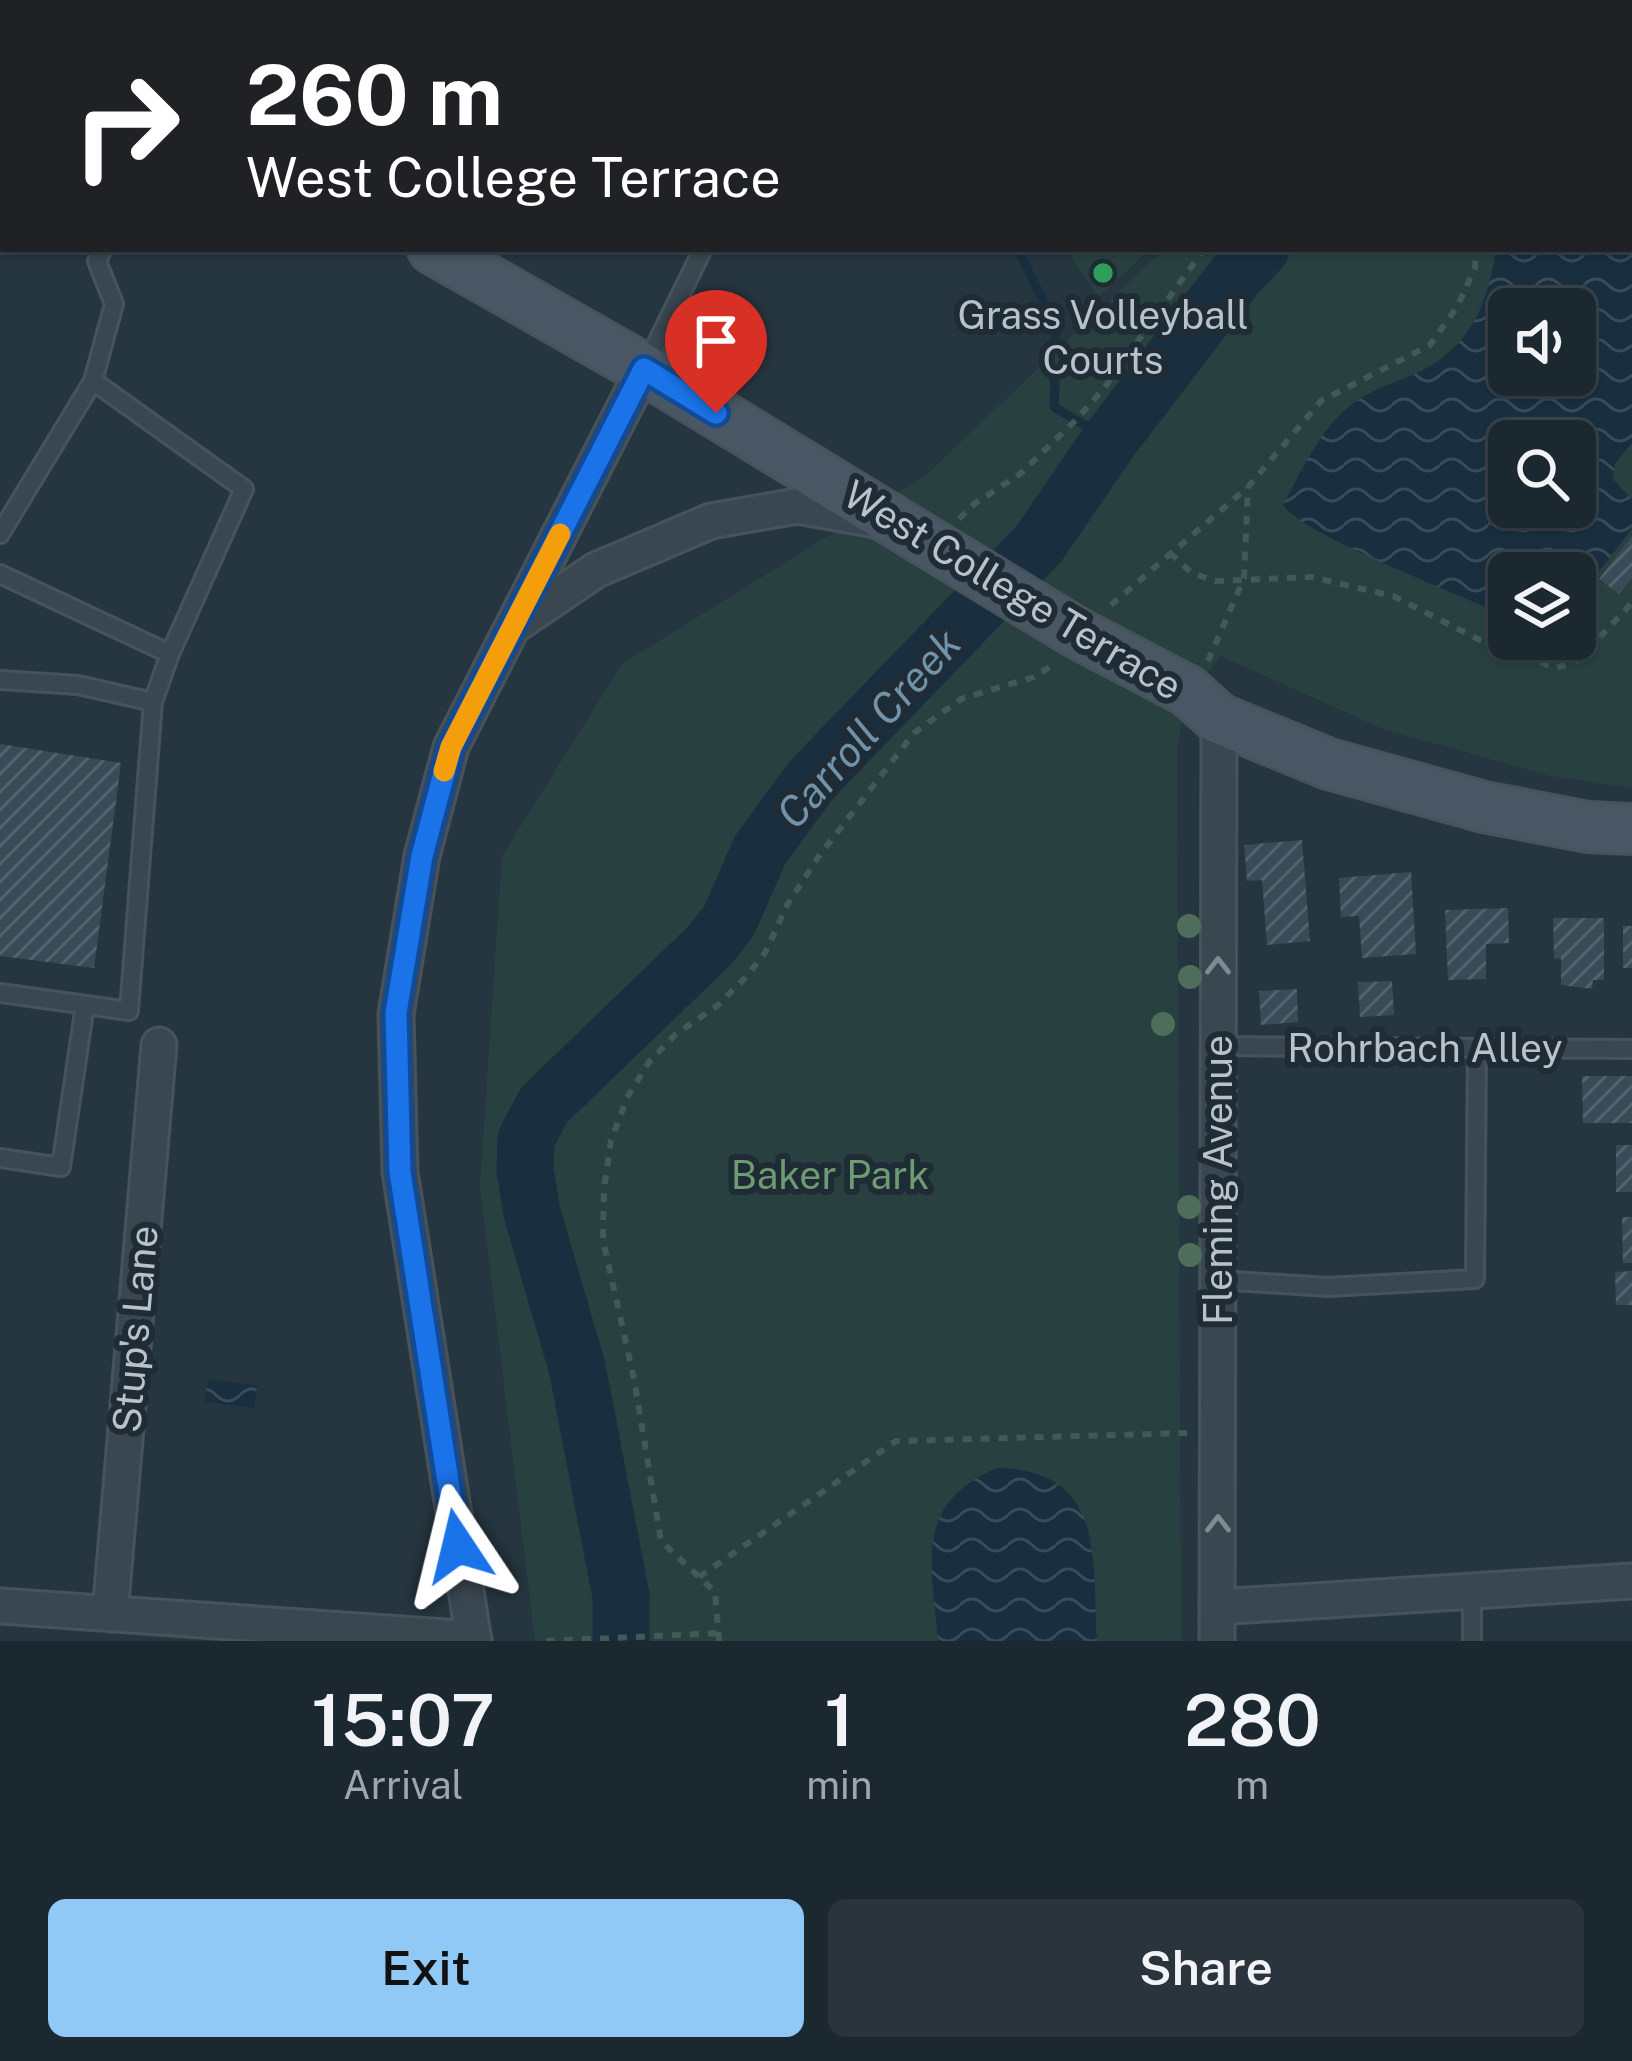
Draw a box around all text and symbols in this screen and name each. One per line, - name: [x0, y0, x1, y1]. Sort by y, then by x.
- text: 260 m: [246, 45, 503, 144]
- icon: right: [48, 48, 204, 204]
- text: West College Terrace: [246, 146, 781, 209]
- marker: Grass Volleyball Courts: [1090, 260, 1116, 286]
- map controls: [1488, 288, 1596, 660]
- button: sound: [1488, 288, 1596, 396]
- pin: [665, 290, 767, 413]
- place label: Grass Volleyball Courts: [957, 292, 1249, 383]
- icon: arrive: [683, 308, 749, 374]
- button: search: [1488, 420, 1596, 528]
- street label: West College Terrace: [836, 471, 1190, 709]
- button: layers: [1488, 552, 1596, 660]
- water label: Carroll Creek: [766, 618, 970, 838]
- one-way arrow: [1205, 956, 1231, 974]
- street label: Rohrbach Alley: [1287, 1025, 1563, 1071]
- street label: Fleming Avenue: [1195, 1035, 1241, 1325]
- park label: Baker Park: [731, 1152, 929, 1198]
- street label: Stup's Lane: [103, 1224, 167, 1434]
- position arrow: [395, 1483, 521, 1609]
- one-way arrow: [1204, 1514, 1230, 1533]
- text: 15:07: [311, 1678, 495, 1762]
- text: 1: [824, 1678, 854, 1762]
- text: 280: [1184, 1678, 1321, 1762]
- text: Arrival: [343, 1762, 463, 1808]
- text: min: [806, 1762, 873, 1808]
- text: m: [1235, 1762, 1269, 1808]
- button: Exit: [48, 1899, 804, 2037]
- button: Share: [828, 1899, 1584, 2037]

